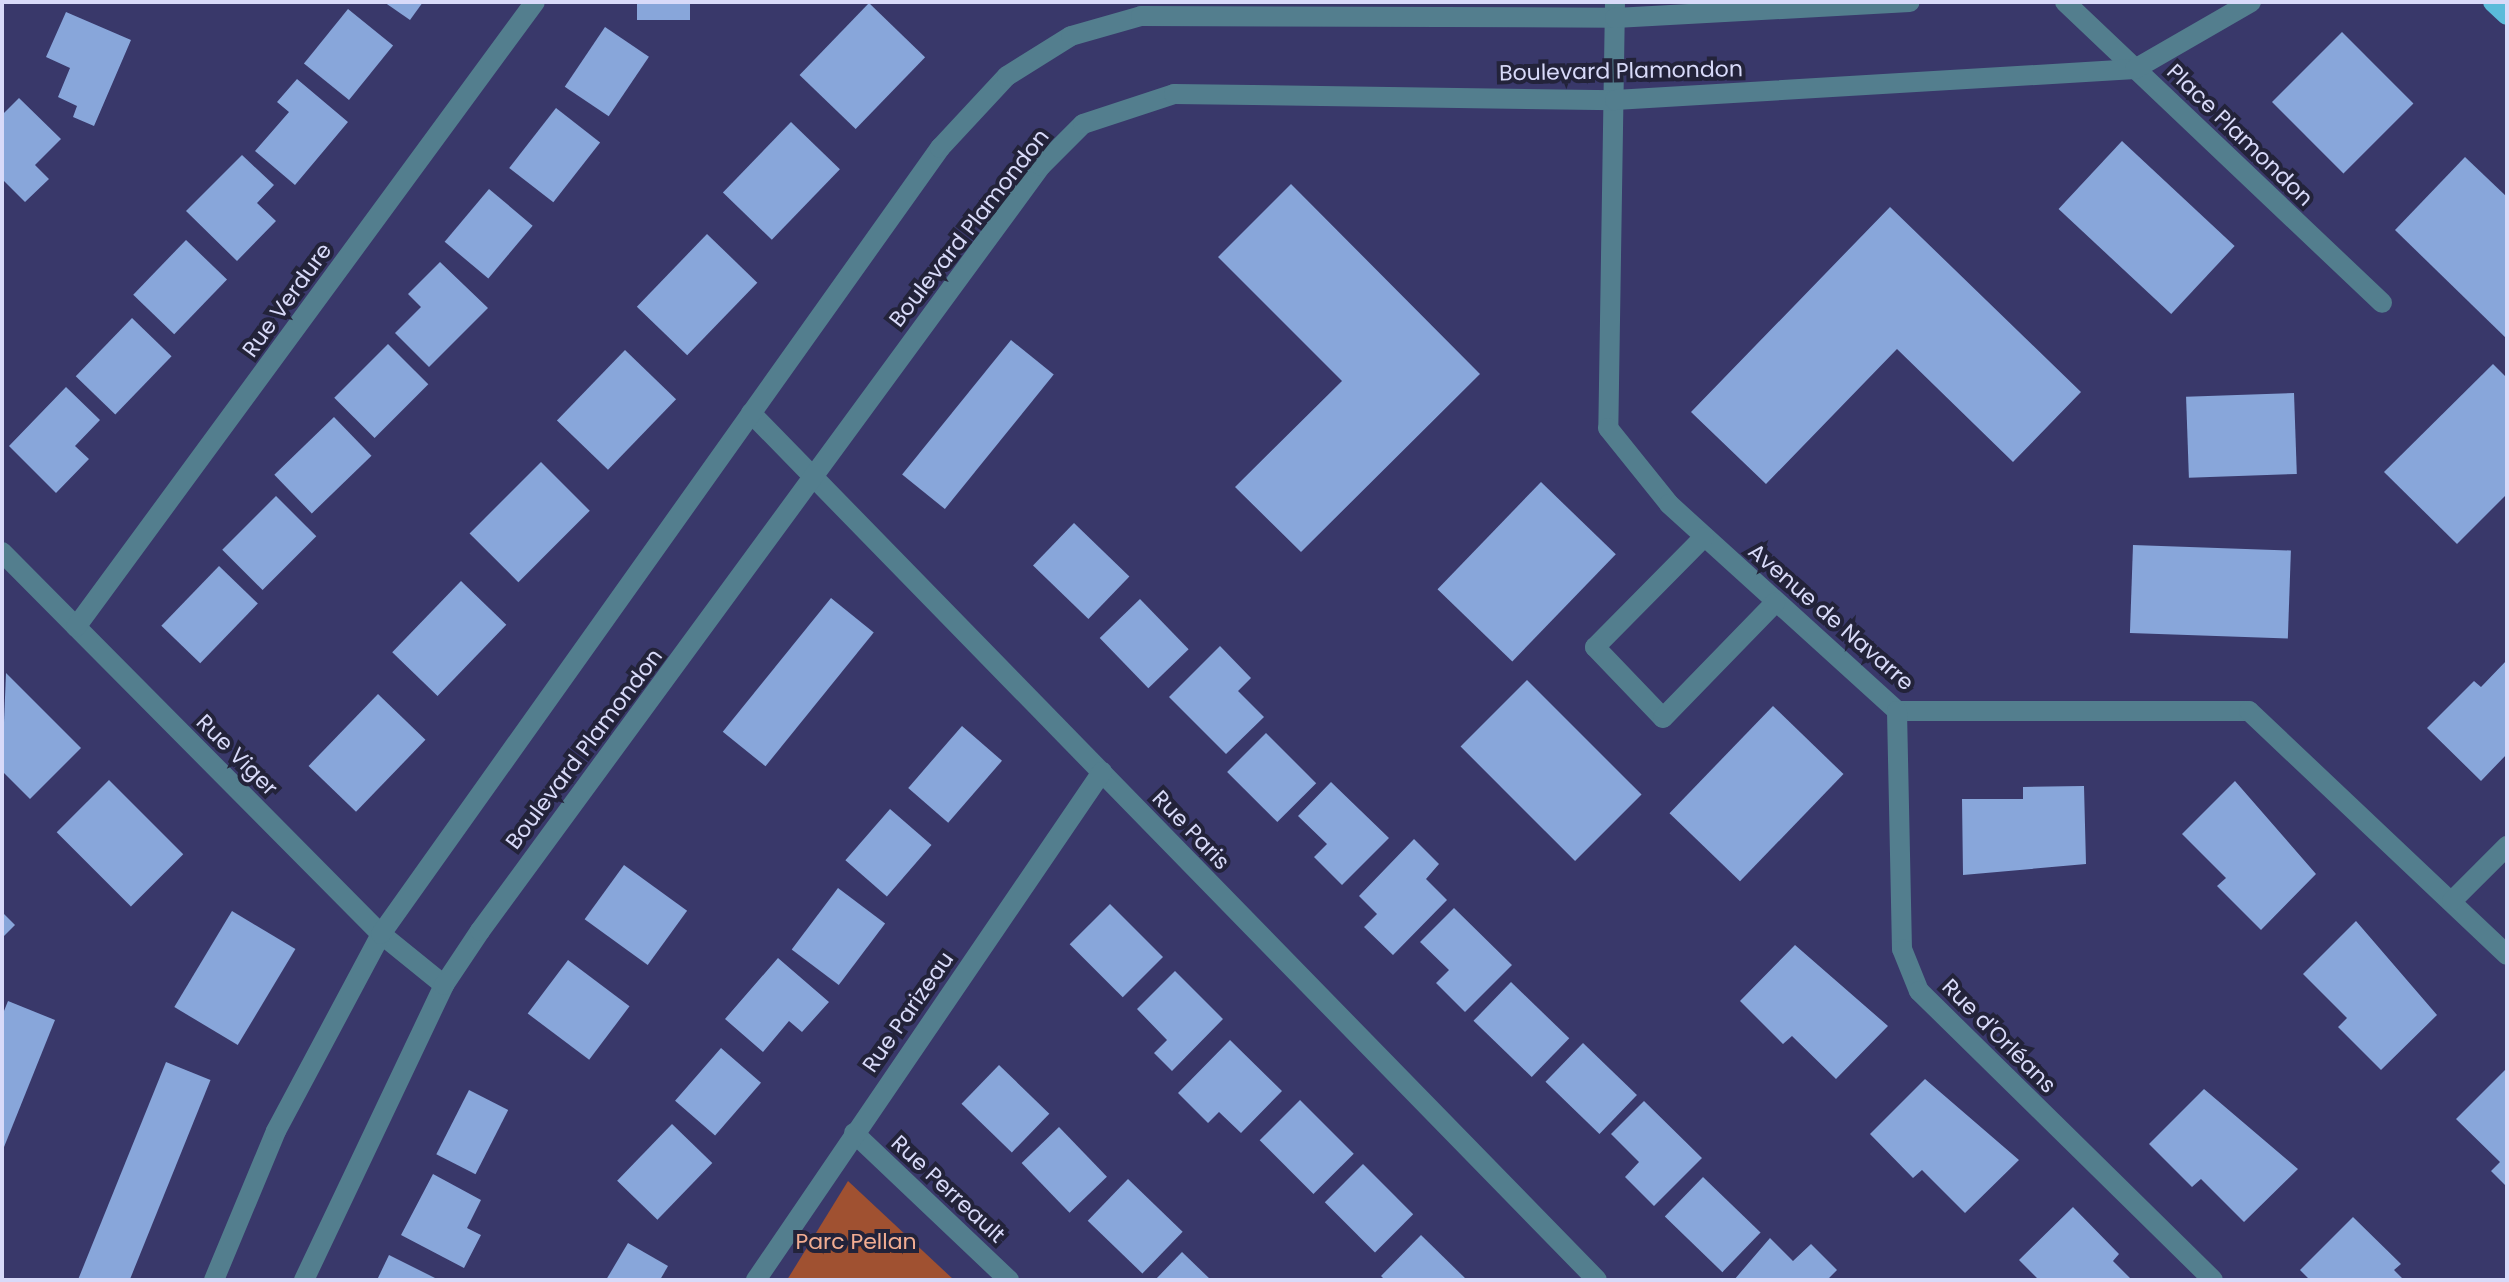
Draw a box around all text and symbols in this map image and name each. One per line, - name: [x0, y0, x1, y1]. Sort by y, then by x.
- street label: Boulevard Plamondon: [1499, 56, 1743, 86]
- street label: Place Plamondon: [2161, 59, 2319, 211]
- street label: Boulevard Plamondon: [884, 124, 1054, 332]
- street label: Rue Verdure: [237, 238, 337, 362]
- street label: Avenue de Navarre: [1743, 538, 1919, 696]
- street label: Boulevard Plamondon: [500, 644, 668, 854]
- street label: Rue Viger: [191, 709, 283, 801]
- street label: Rue Paris: [1147, 785, 1235, 875]
- street label: Rue Parizeau: [857, 947, 959, 1077]
- street label: Rue d'Orléans: [1937, 974, 2061, 1098]
- street label: Rue Perreault: [886, 1130, 1010, 1248]
- park label: Parc Pellan: [795, 1229, 917, 1255]

